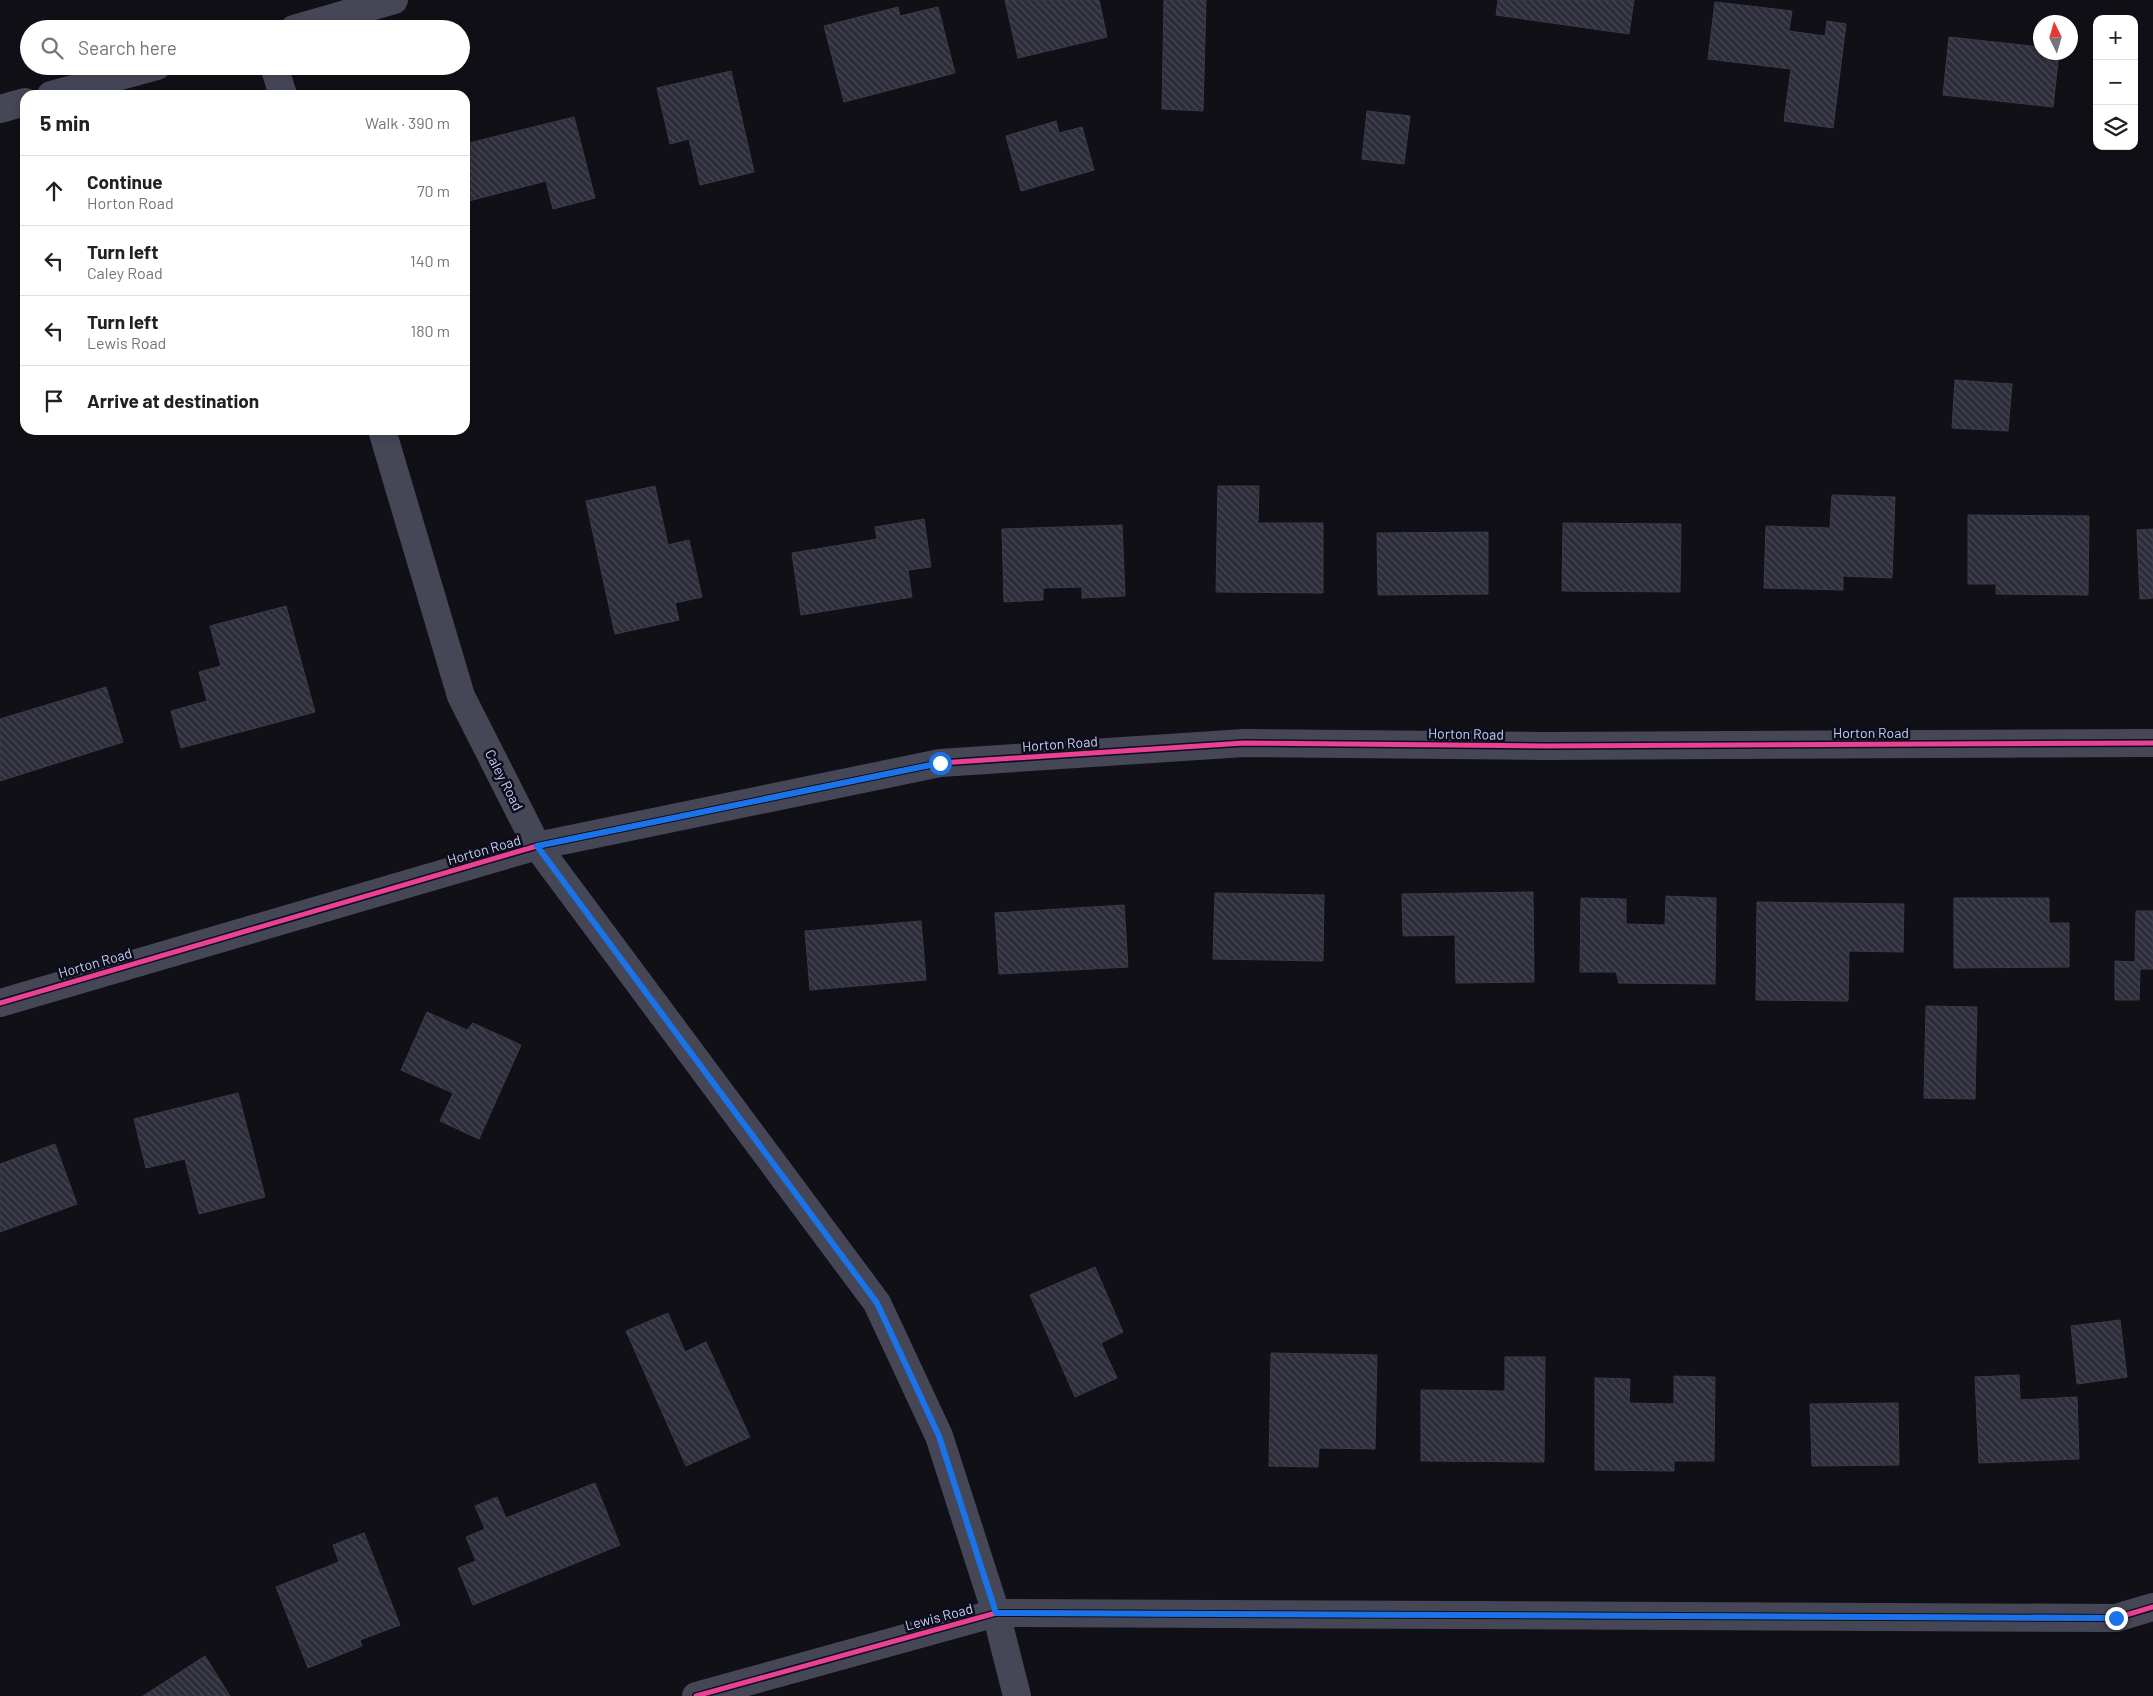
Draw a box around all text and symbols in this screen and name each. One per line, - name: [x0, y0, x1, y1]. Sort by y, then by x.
- north arrow: [2033, 15, 2078, 60]
- map controls: [2093, 15, 2138, 150]
- button: +: [2093, 15, 2138, 60]
- search box: [20, 20, 470, 75]
- icon: search: [38, 34, 66, 62]
- text: Search here: [78, 36, 177, 59]
- button: −: [2093, 60, 2138, 105]
- button: layers: [2093, 105, 2138, 150]
- text: 5 min: [40, 110, 90, 135]
- text: Walk · 390 m: [365, 113, 450, 132]
- text: Continue: [87, 170, 163, 193]
- icon: ahead: [40, 177, 68, 205]
- text: 70 m: [417, 181, 450, 200]
- text: Horton Road: [87, 193, 174, 212]
- text: Turn left: [87, 240, 158, 263]
- icon: left: [40, 247, 68, 275]
- text: 140 m: [410, 251, 450, 270]
- text: Caley Road: [87, 263, 163, 282]
- text: Turn left: [87, 310, 158, 333]
- icon: left: [40, 317, 68, 345]
- text: 180 m: [411, 321, 450, 340]
- text: Lewis Road: [87, 333, 166, 352]
- icon: arrive: [40, 387, 68, 415]
- text: Arrive at destination: [87, 389, 259, 412]
- street label: Horton Road: [1428, 724, 1504, 743]
- street label: Horton Road: [1833, 724, 1909, 741]
- street label: Horton Road: [1022, 732, 1098, 755]
- street label: Caley Road: [482, 746, 527, 813]
- route start: [929, 752, 952, 775]
- street label: Horton Road: [445, 831, 523, 868]
- street label: Horton Road: [56, 944, 134, 981]
- street label: Lewis Road: [903, 1599, 975, 1634]
- route end: [2105, 1607, 2128, 1630]

